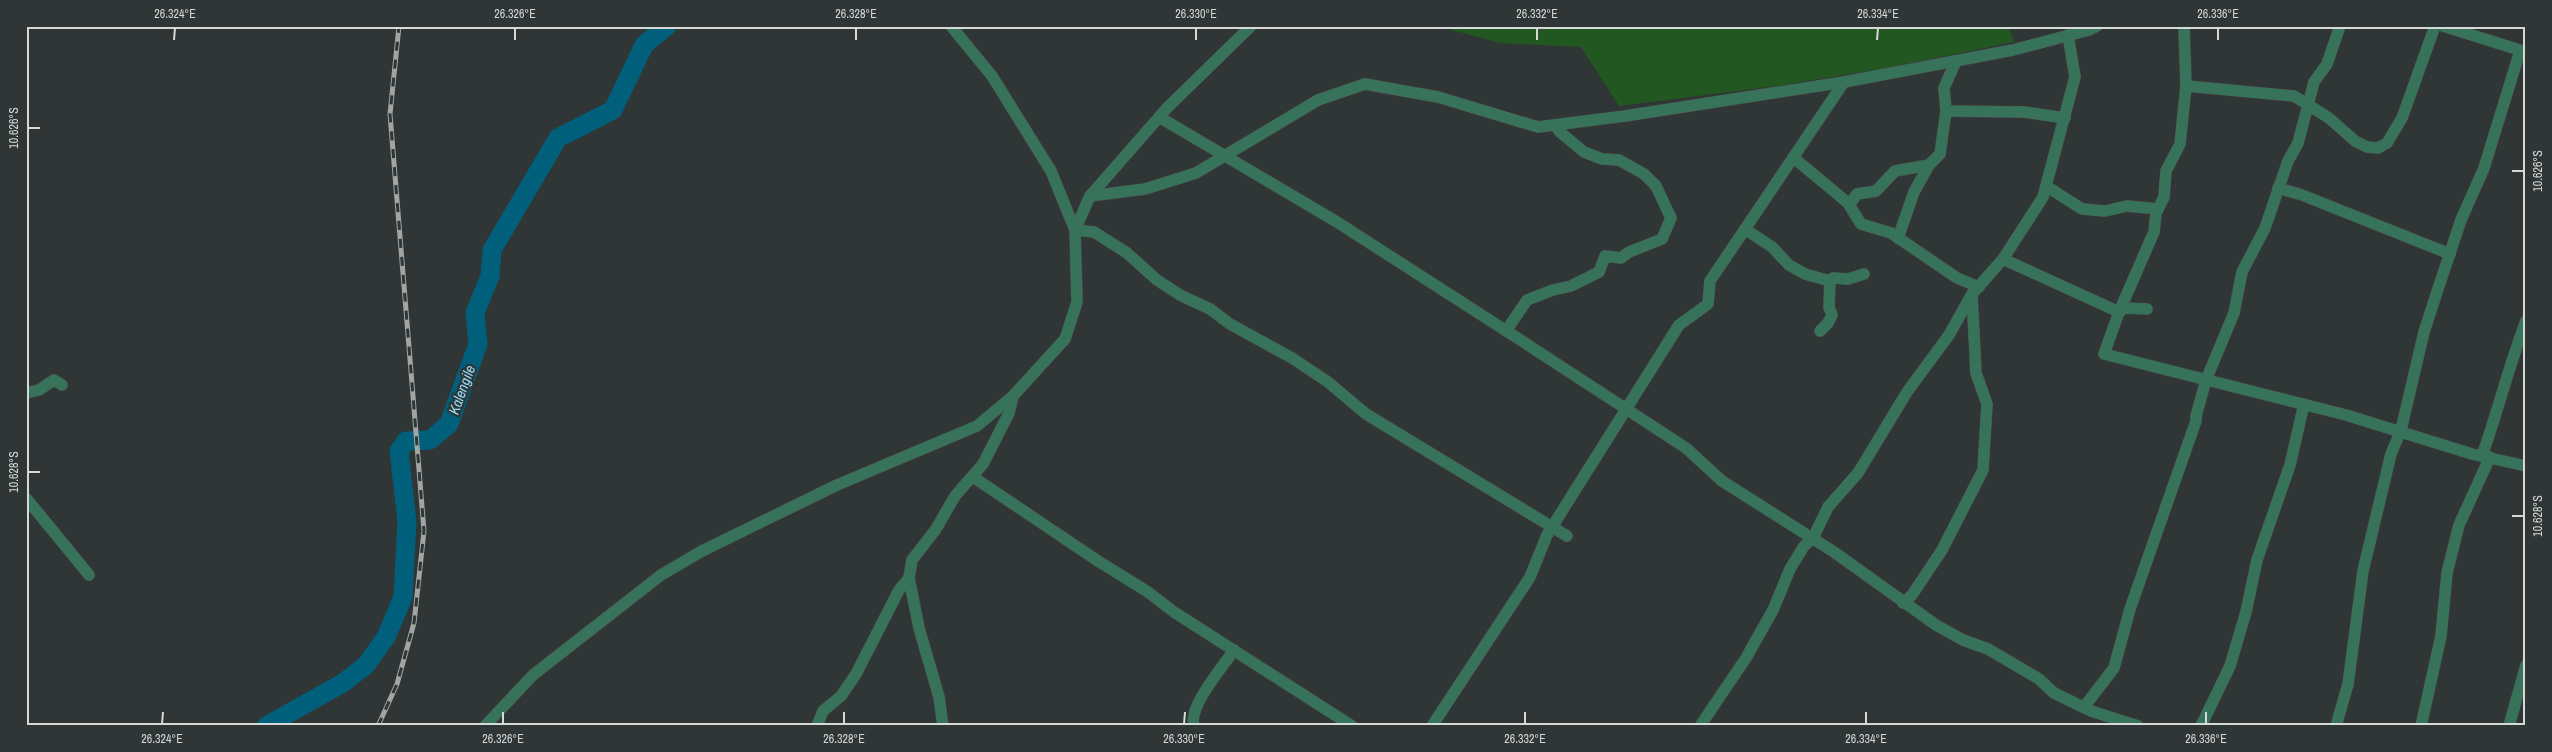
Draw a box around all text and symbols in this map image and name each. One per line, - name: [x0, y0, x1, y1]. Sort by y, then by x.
- text: 26.324°E: [154, 6, 196, 22]
- text: 26.326°E: [494, 6, 536, 22]
- text: 26.328°E: [835, 6, 877, 22]
- text: 26.330°E: [1175, 6, 1217, 22]
- text: 26.332°E: [1516, 6, 1558, 22]
- text: 26.334°E: [1857, 6, 1899, 22]
- text: 26.336°E: [2197, 6, 2239, 22]
- text: 10.626°S: [6, 107, 22, 149]
- text: 10.626°S: [2530, 150, 2546, 192]
- water label: Kalengile: [443, 362, 480, 418]
- text: 10.628°S: [6, 451, 22, 493]
- text: 10.628°S: [2530, 495, 2546, 537]
- text: 26.324°E: [141, 731, 183, 747]
- text: 26.326°E: [482, 731, 524, 747]
- text: 26.328°E: [823, 731, 865, 747]
- text: 26.330°E: [1163, 731, 1205, 747]
- text: 26.332°E: [1504, 731, 1546, 747]
- text: 26.334°E: [1845, 731, 1887, 747]
- text: 26.336°E: [2185, 731, 2227, 747]

